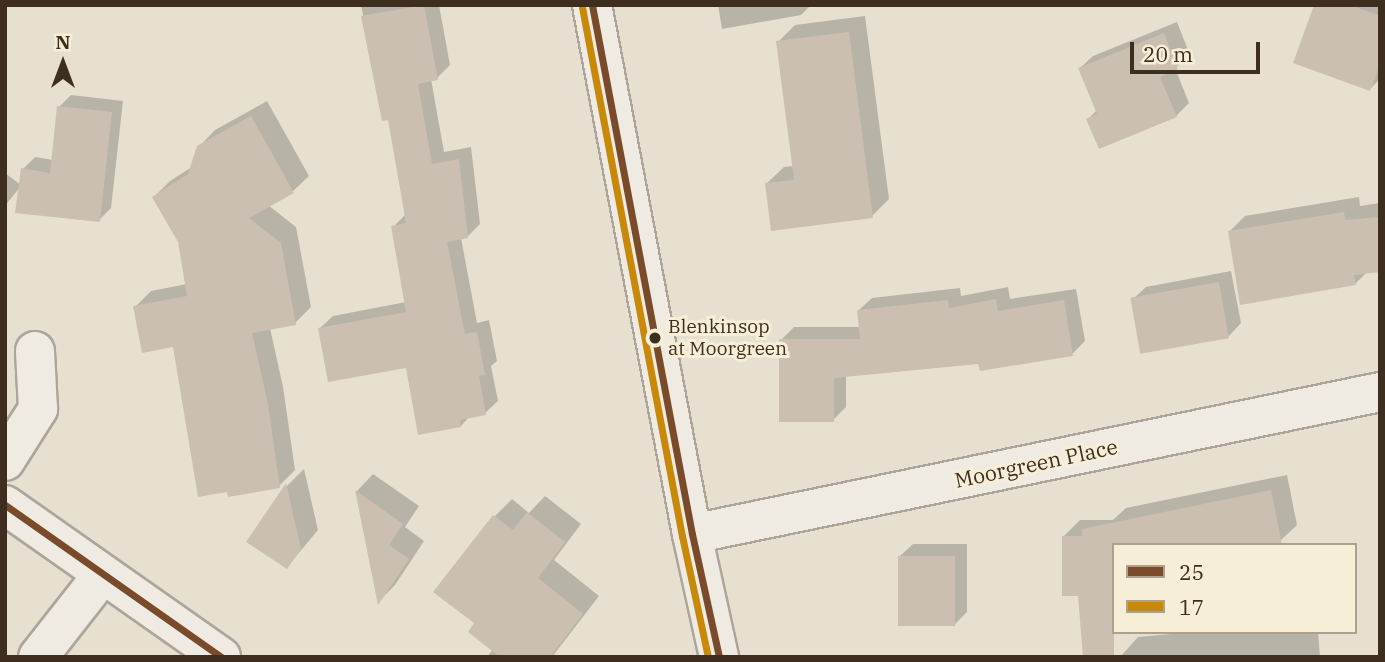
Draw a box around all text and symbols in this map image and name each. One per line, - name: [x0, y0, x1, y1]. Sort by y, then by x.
- north arrow: [28, 28, 98, 98]
- scale bar: [1133, 28, 1262, 72]
- text: N: [55, 30, 71, 54]
- text: 20 m: [1143, 40, 1193, 68]
- place label: Blenkinsop at Moorgreen: [668, 316, 787, 360]
- marker: Blenkinsop at Moorgreen: [648, 331, 662, 345]
- street label: Moorgreen Place: [952, 433, 1120, 493]
- legend: [1112, 543, 1357, 634]
- text: 25: [1179, 558, 1204, 586]
- text: 17: [1179, 593, 1204, 621]

